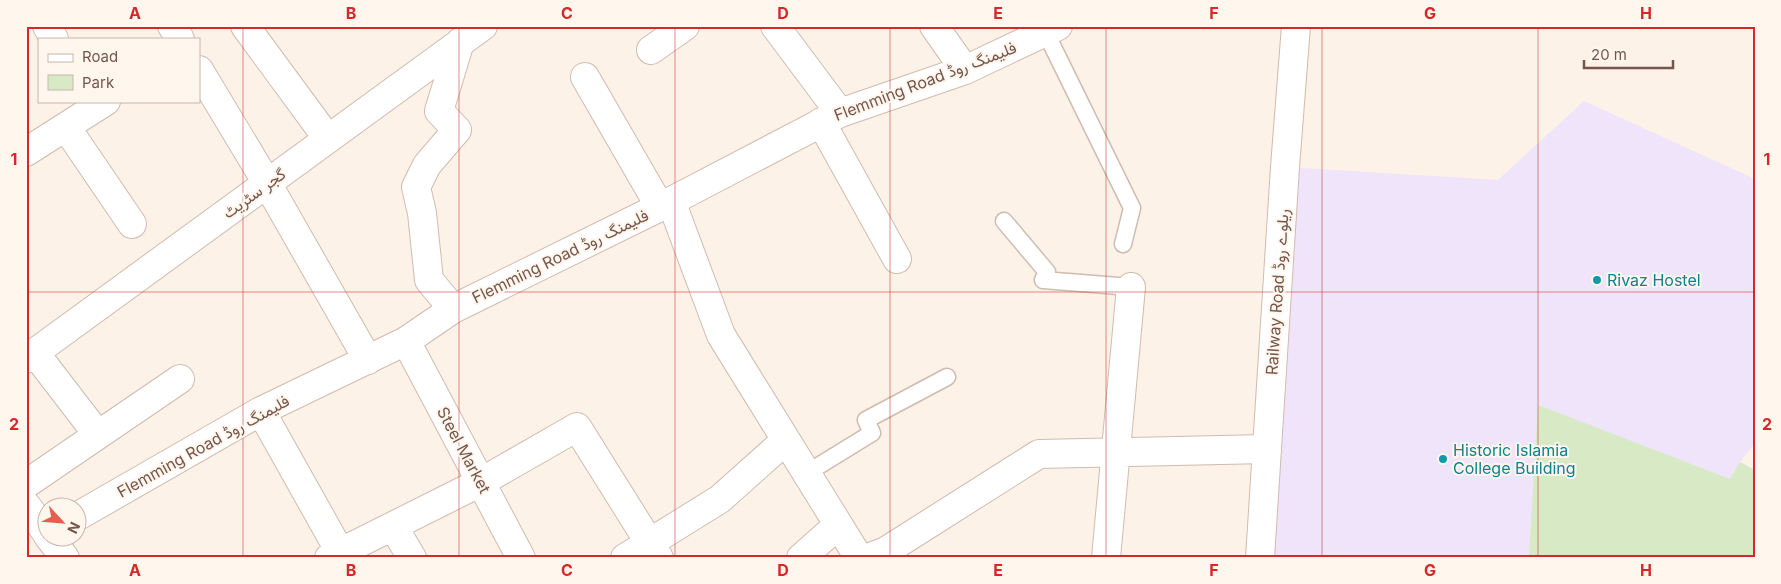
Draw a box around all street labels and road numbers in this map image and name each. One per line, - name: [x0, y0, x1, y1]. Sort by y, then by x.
- street label: Flemming Road فلیمنگ روڈ: [831, 37, 1019, 126]
- street label: گجر سٹریٹ: [219, 164, 290, 223]
- street label: Flemming Road فلیمنگ روڈ: [469, 205, 652, 308]
- street label: Railway Road ریلوے روڈ: [1261, 208, 1294, 376]
- street label: Flemming Road فلیمنگ روڈ: [113, 390, 293, 503]
- street label: Steel Market: [433, 403, 495, 497]

